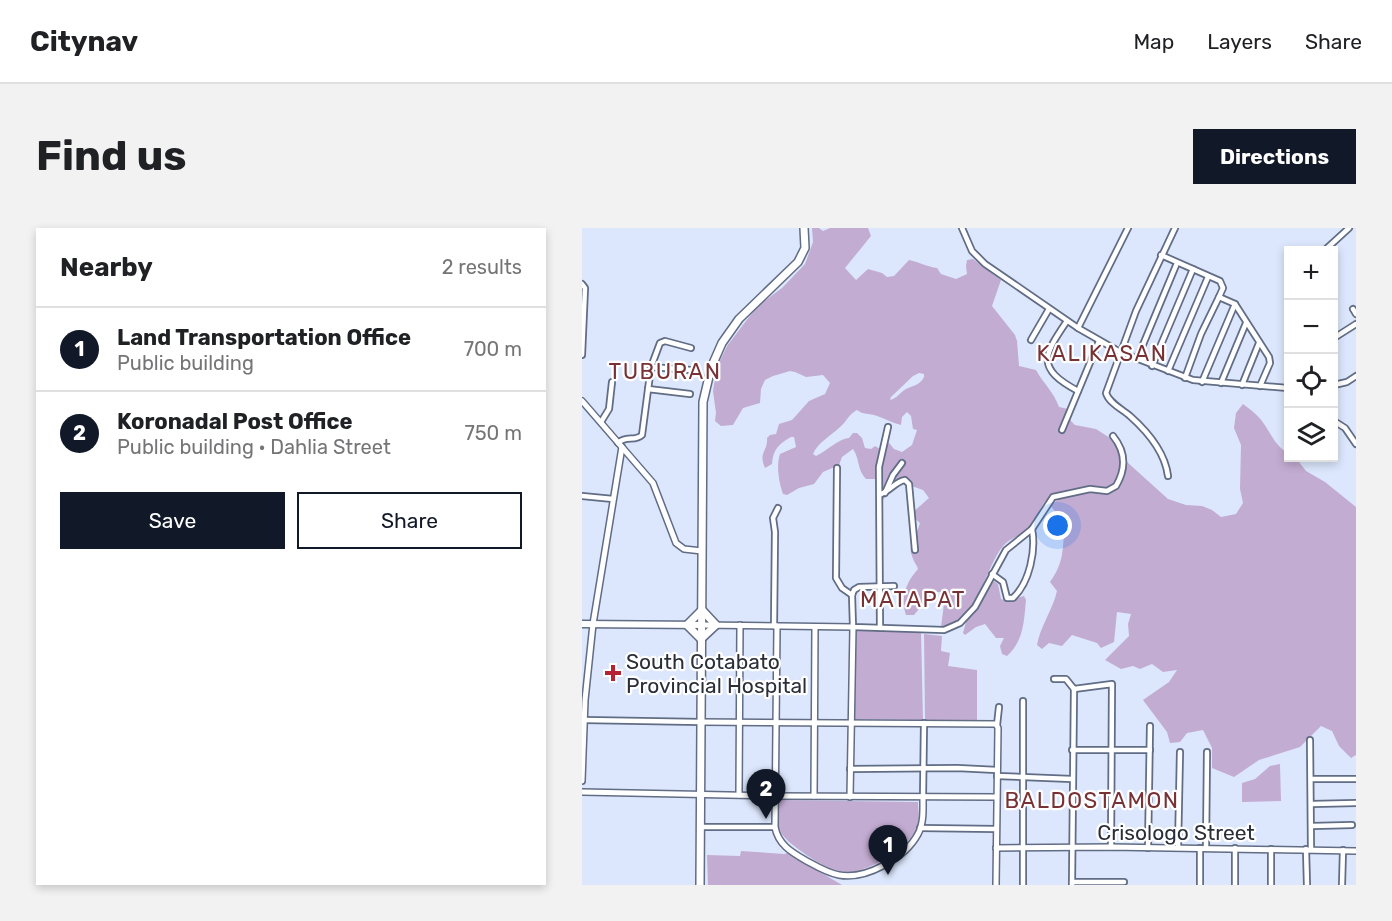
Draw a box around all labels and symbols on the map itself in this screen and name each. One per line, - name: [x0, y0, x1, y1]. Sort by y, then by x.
- district label: KALIKASAN: [1036, 340, 1168, 367]
- district label: TUBURAN: [608, 358, 722, 385]
- your location: [1043, 511, 1072, 540]
- district label: MATAPAT: [860, 586, 966, 613]
- place label: South Cotabato Provincial Hospital: [626, 649, 807, 698]
- marker: South Cotabato Provincial Hospital: [604, 664, 622, 682]
- pin: 2: [746, 770, 786, 819]
- district label: BALDOSTAMON: [1004, 787, 1180, 814]
- street label: Crisologo Street: [1097, 820, 1255, 845]
- pin: 1: [868, 826, 908, 875]

